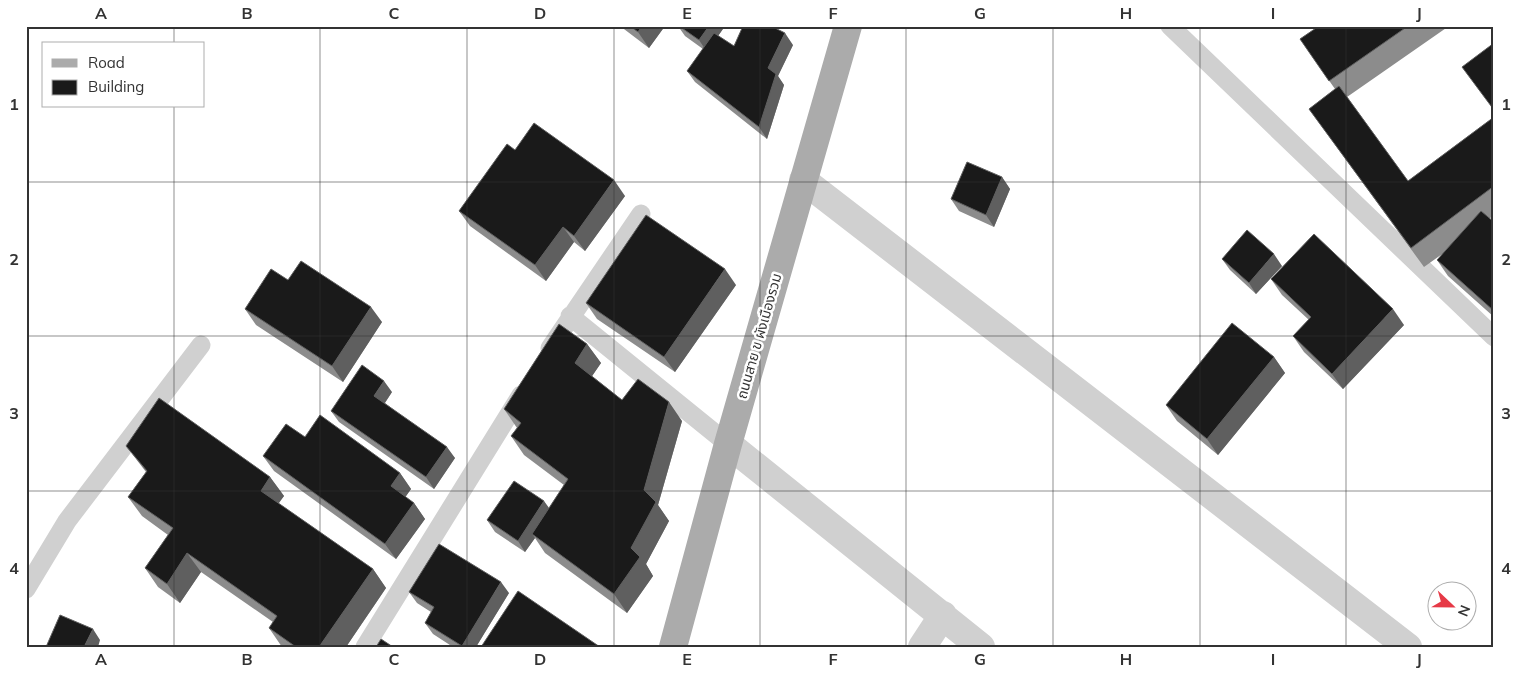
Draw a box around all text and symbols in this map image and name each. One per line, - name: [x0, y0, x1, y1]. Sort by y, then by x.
- text: A: [95, 3, 107, 23]
- text: B: [241, 3, 253, 23]
- text: C: [389, 3, 400, 23]
- text: D: [534, 3, 546, 23]
- text: E: [682, 3, 692, 23]
- text: F: [828, 3, 838, 23]
- text: G: [974, 3, 986, 23]
- text: H: [1120, 3, 1132, 23]
- text: I: [1271, 3, 1275, 23]
- text: J: [1416, 3, 1422, 23]
- legend: [42, 42, 205, 108]
- text: Road: [88, 53, 125, 72]
- text: Building: [88, 77, 144, 96]
- text: 1: [9, 94, 19, 114]
- text: 1: [1501, 94, 1511, 114]
- text: 2: [9, 249, 19, 269]
- text: 2: [1501, 249, 1511, 269]
- street label: ถนนสาย ข ผังเมืองรวม: [732, 271, 786, 401]
- text: 3: [9, 403, 19, 423]
- text: 3: [1501, 403, 1511, 423]
- text: 4: [9, 558, 19, 578]
- text: 4: [1501, 558, 1511, 578]
- north arrow: [1428, 580, 1478, 630]
- text: N: [1454, 603, 1474, 619]
- text: A: [95, 649, 107, 669]
- text: B: [241, 649, 253, 669]
- text: C: [389, 649, 400, 669]
- text: D: [534, 649, 546, 669]
- text: E: [682, 649, 692, 669]
- text: F: [828, 649, 838, 669]
- text: G: [974, 649, 986, 669]
- text: H: [1120, 649, 1132, 669]
- text: I: [1271, 649, 1275, 669]
- text: J: [1416, 649, 1422, 669]

